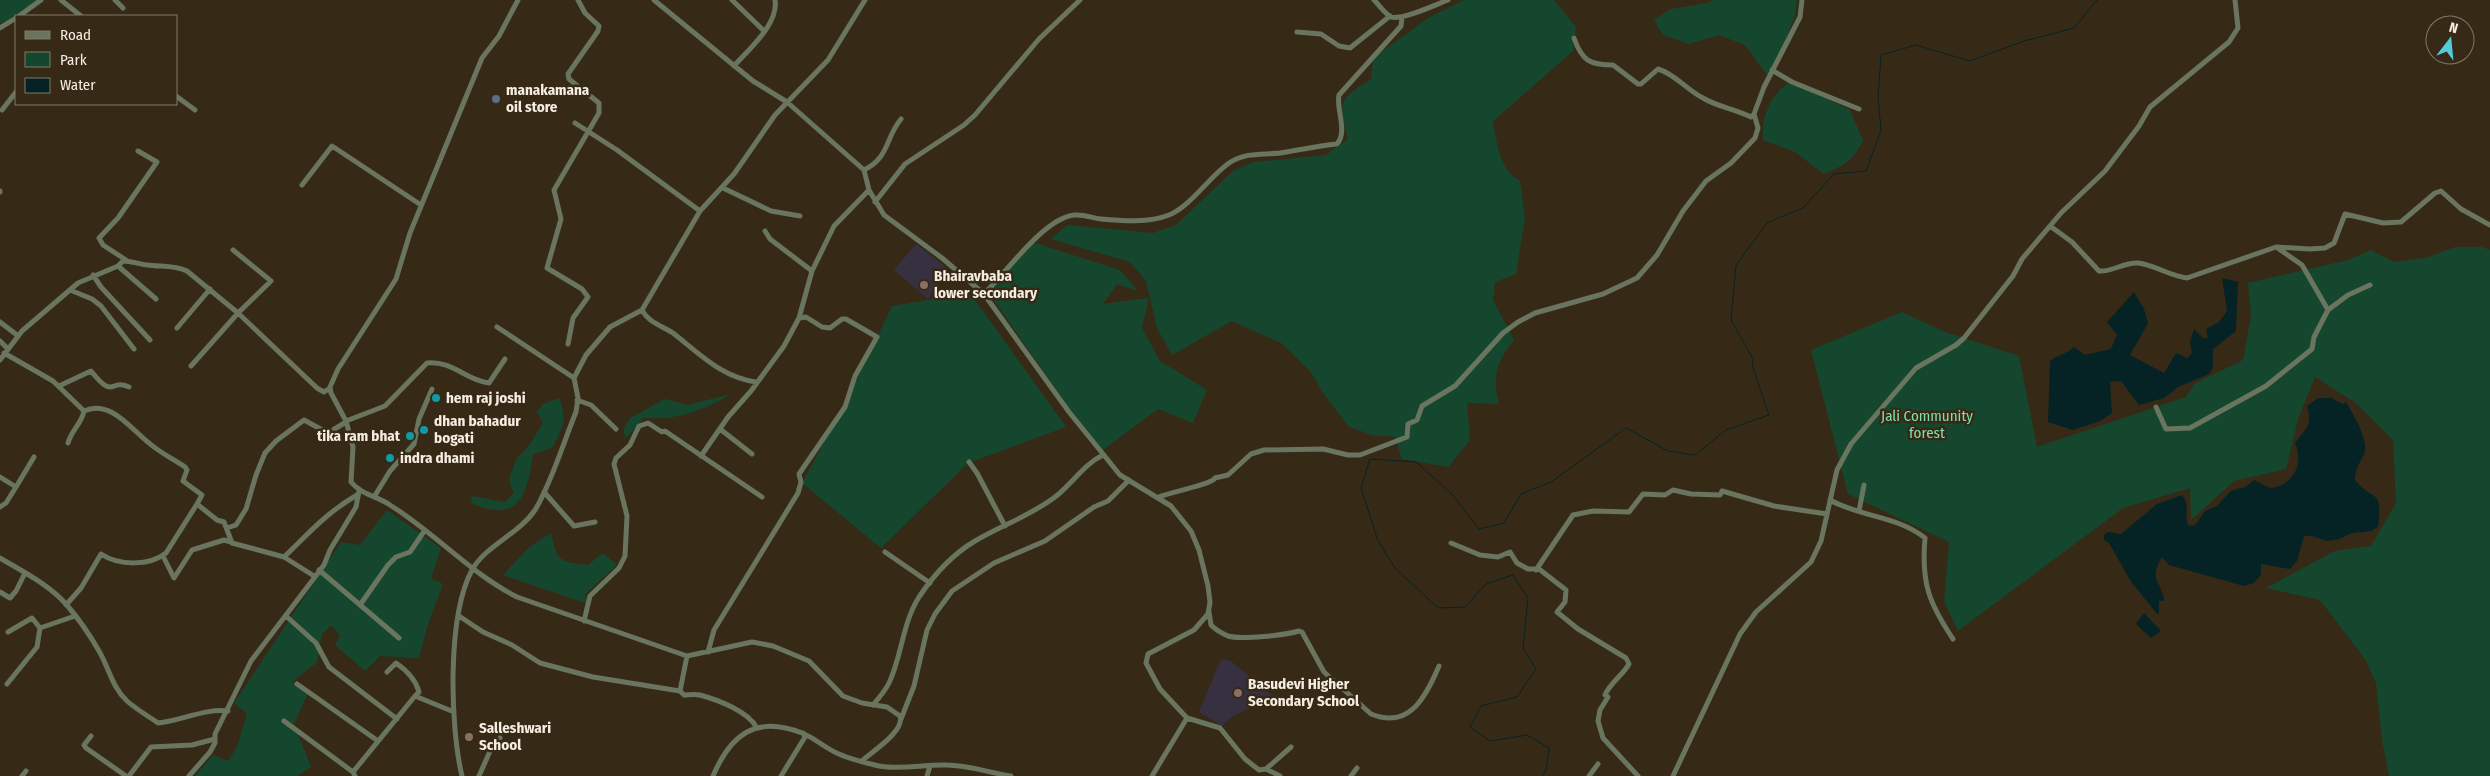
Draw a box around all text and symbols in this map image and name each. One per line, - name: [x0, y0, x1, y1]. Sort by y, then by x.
- legend: [15, 15, 178, 105]
- north arrow: [2425, 15, 2475, 65]
- text: N: [2447, 19, 2460, 37]
- text: Road: [60, 26, 91, 44]
- text: Park: [60, 51, 87, 69]
- text: Water: [60, 76, 96, 94]
- place label: manakamana oil store: [506, 81, 590, 116]
- marker: manakamana oil store: [490, 93, 502, 105]
- place label: Bhairavbaba lower secondary: [934, 267, 1038, 302]
- marker: Bhairavbaba lower secondary: [918, 279, 930, 291]
- place label: hem raj joshi: [446, 389, 526, 407]
- marker: hem raj joshi: [430, 392, 442, 404]
- park label: Jali Community forest: [1881, 407, 1973, 442]
- place label: dhan bahadur bogati: [434, 412, 521, 447]
- marker: dhan bahadur bogati: [418, 424, 430, 436]
- place label: tika ram bhat: [317, 427, 401, 445]
- marker: tika ram bhat: [404, 430, 416, 442]
- place label: indra dhami: [400, 449, 474, 467]
- marker: indra dhami: [384, 452, 396, 464]
- place label: Basudevi Higher Secondary School: [1248, 675, 1360, 710]
- marker: Basudevi Higher Secondary School: [1232, 687, 1244, 699]
- place label: Salleshwari School: [479, 719, 551, 754]
- marker: Salleshwari School: [463, 731, 475, 743]

